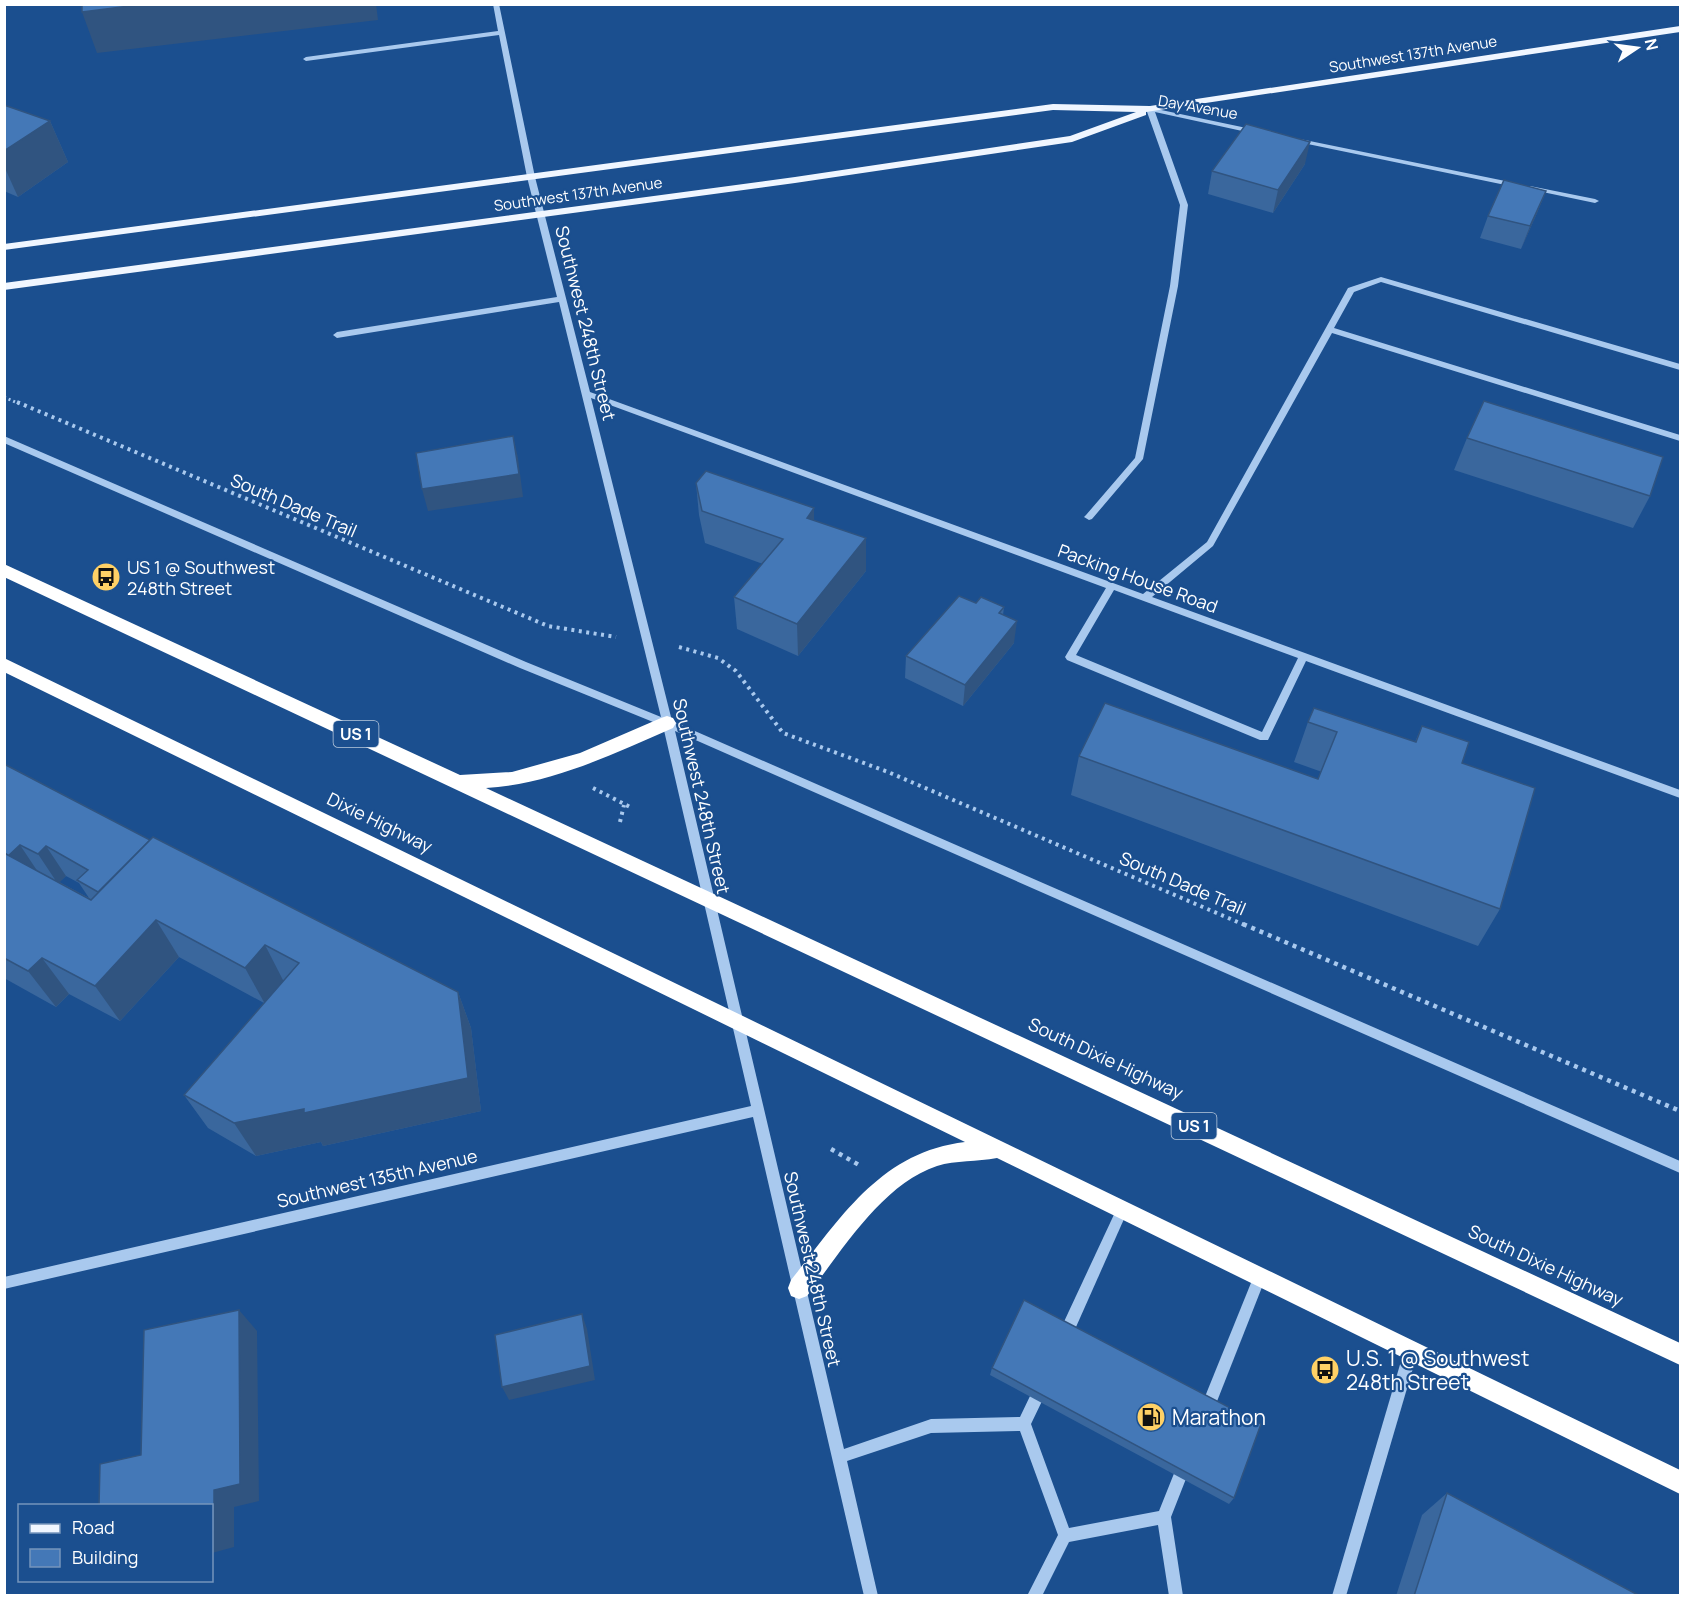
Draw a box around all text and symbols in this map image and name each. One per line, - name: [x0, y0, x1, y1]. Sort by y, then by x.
- north arrow: [1607, 18, 1667, 78]
- street label: Southwest 137th Avenue: [1328, 30, 1499, 78]
- text: N: [1640, 37, 1664, 53]
- street label: Day Avenue: [1157, 90, 1240, 124]
- street label: Southwest 137th Avenue: [492, 172, 664, 216]
- street label: Southwest 248th Street: [550, 223, 622, 423]
- street label: South Dade Trail: [227, 468, 361, 542]
- street label: Packing House Road: [1055, 538, 1221, 618]
- place label: US 1 @ Southwest 248th Street: [127, 555, 275, 600]
- bus stop icon: US 1 @ Southwest 248th Street: [90, 561, 122, 593]
- street label: Southwest 248th Street: [668, 696, 736, 896]
- road number: US 1: [334, 721, 378, 747]
- street label: Dixie Highway: [323, 786, 437, 858]
- street label: South Dade Trail: [1116, 846, 1250, 920]
- street label: South Dixie Highway: [1025, 1012, 1188, 1105]
- road number: US 1: [1172, 1113, 1216, 1139]
- street label: Southwest 135th Avenue: [274, 1143, 480, 1213]
- street label: Southwest 248th Street: [779, 1169, 847, 1369]
- street label: South Dixie Highway: [1465, 1219, 1628, 1312]
- place label: U.S. 1 @ Southwest 248th Street: [1346, 1344, 1529, 1396]
- bus stop icon: U.S. 1 @ Southwest 248th Street: [1309, 1354, 1341, 1386]
- fuel station icon: Marathon: [1135, 1401, 1167, 1433]
- place label: Marathon: [1172, 1403, 1266, 1431]
- legend: [18, 1504, 213, 1582]
- text: Road: [72, 1515, 115, 1539]
- text: Building: [72, 1545, 138, 1569]

